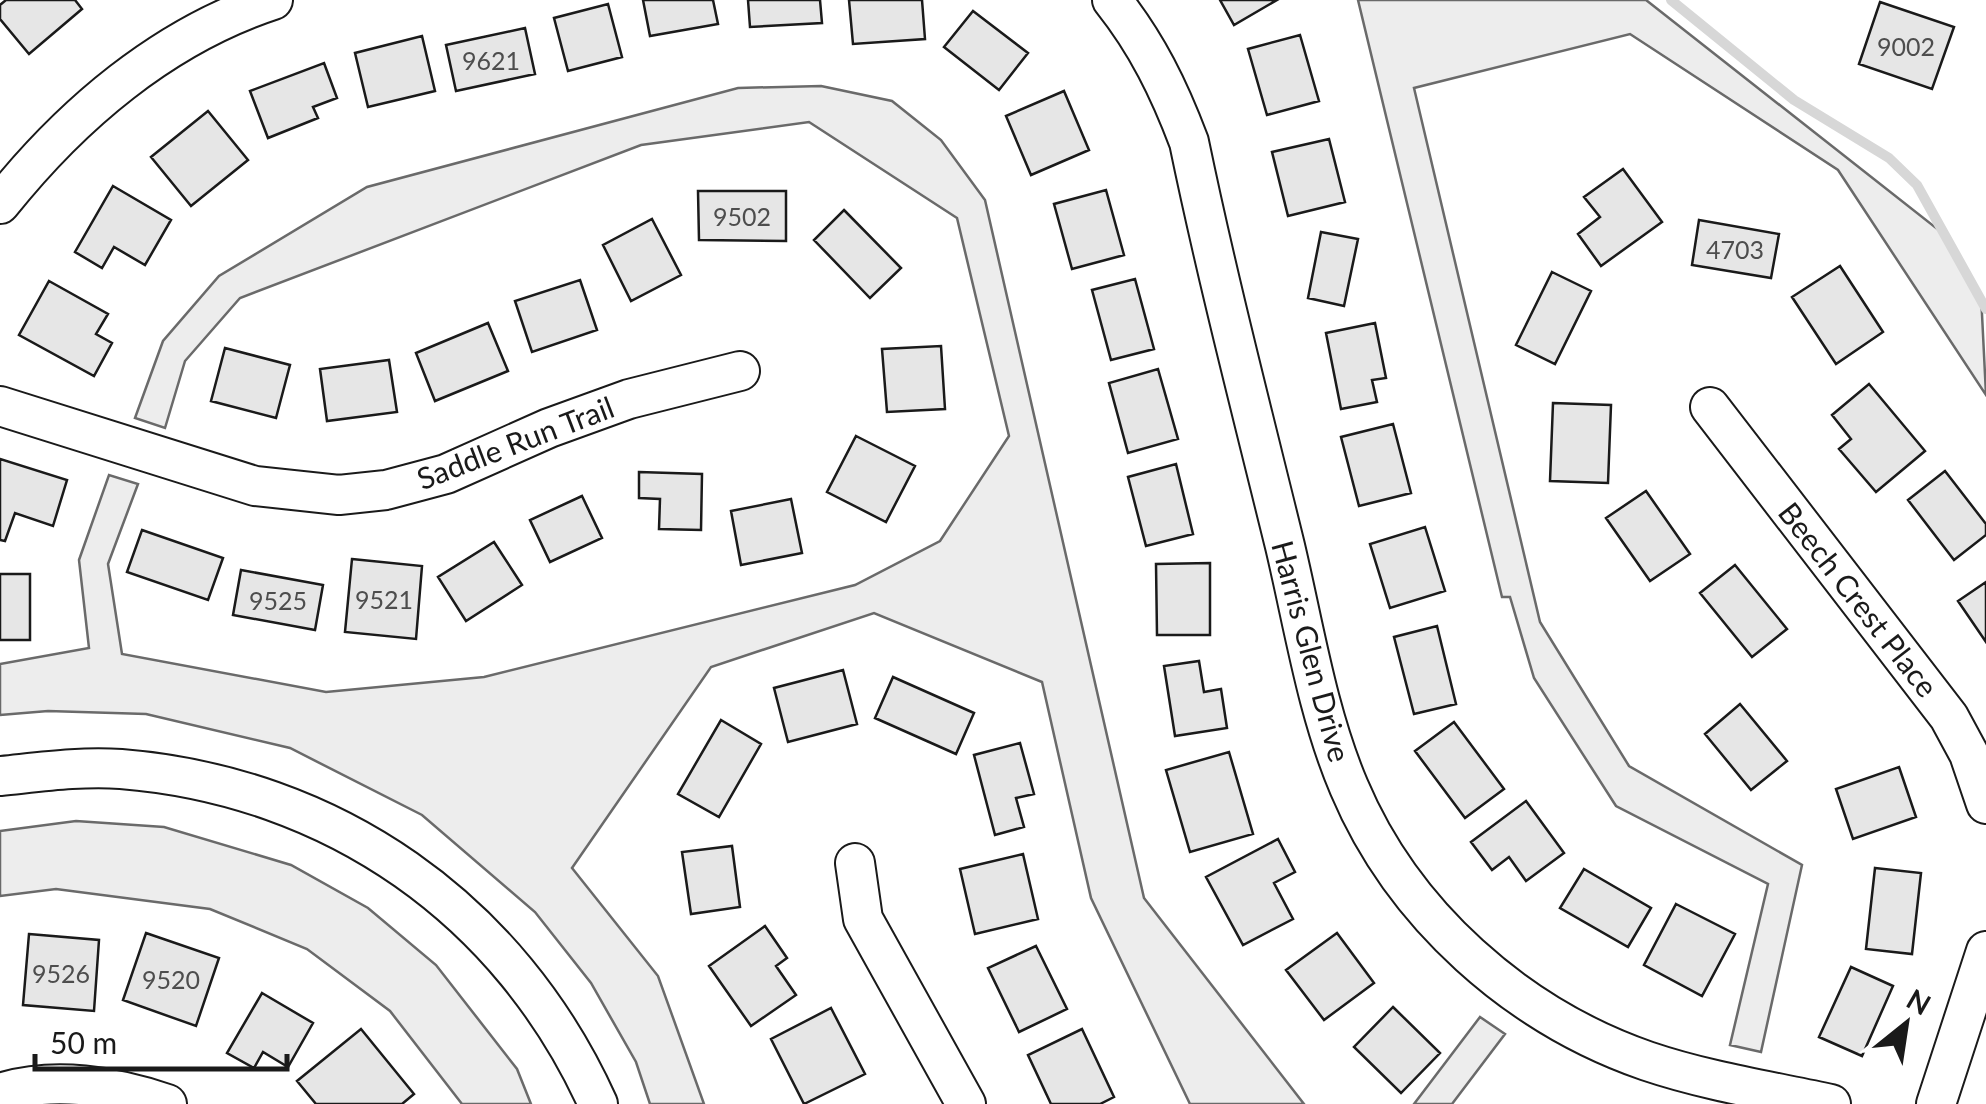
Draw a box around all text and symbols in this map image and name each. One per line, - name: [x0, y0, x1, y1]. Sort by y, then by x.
- house number: 9002: [1877, 31, 1935, 61]
- house number: 9621: [462, 45, 520, 75]
- house number: 9502: [713, 201, 771, 231]
- house number: 4703: [1706, 234, 1764, 264]
- street label: Saddle Run Trail: [412, 388, 618, 496]
- street label: Beech Crest Place: [1772, 495, 1946, 703]
- street label: Harris Glen Drive: [1265, 536, 1359, 766]
- house number: 9521: [355, 584, 413, 614]
- house number: 9525: [249, 585, 307, 615]
- house number: 9526: [32, 958, 90, 988]
- house number: 9520: [142, 964, 200, 994]
- north arrow: [1856, 974, 1956, 1074]
- text: N: [1901, 981, 1937, 1022]
- scale bar: [35, 1009, 288, 1071]
- text: 50 m: [50, 1024, 117, 1060]

